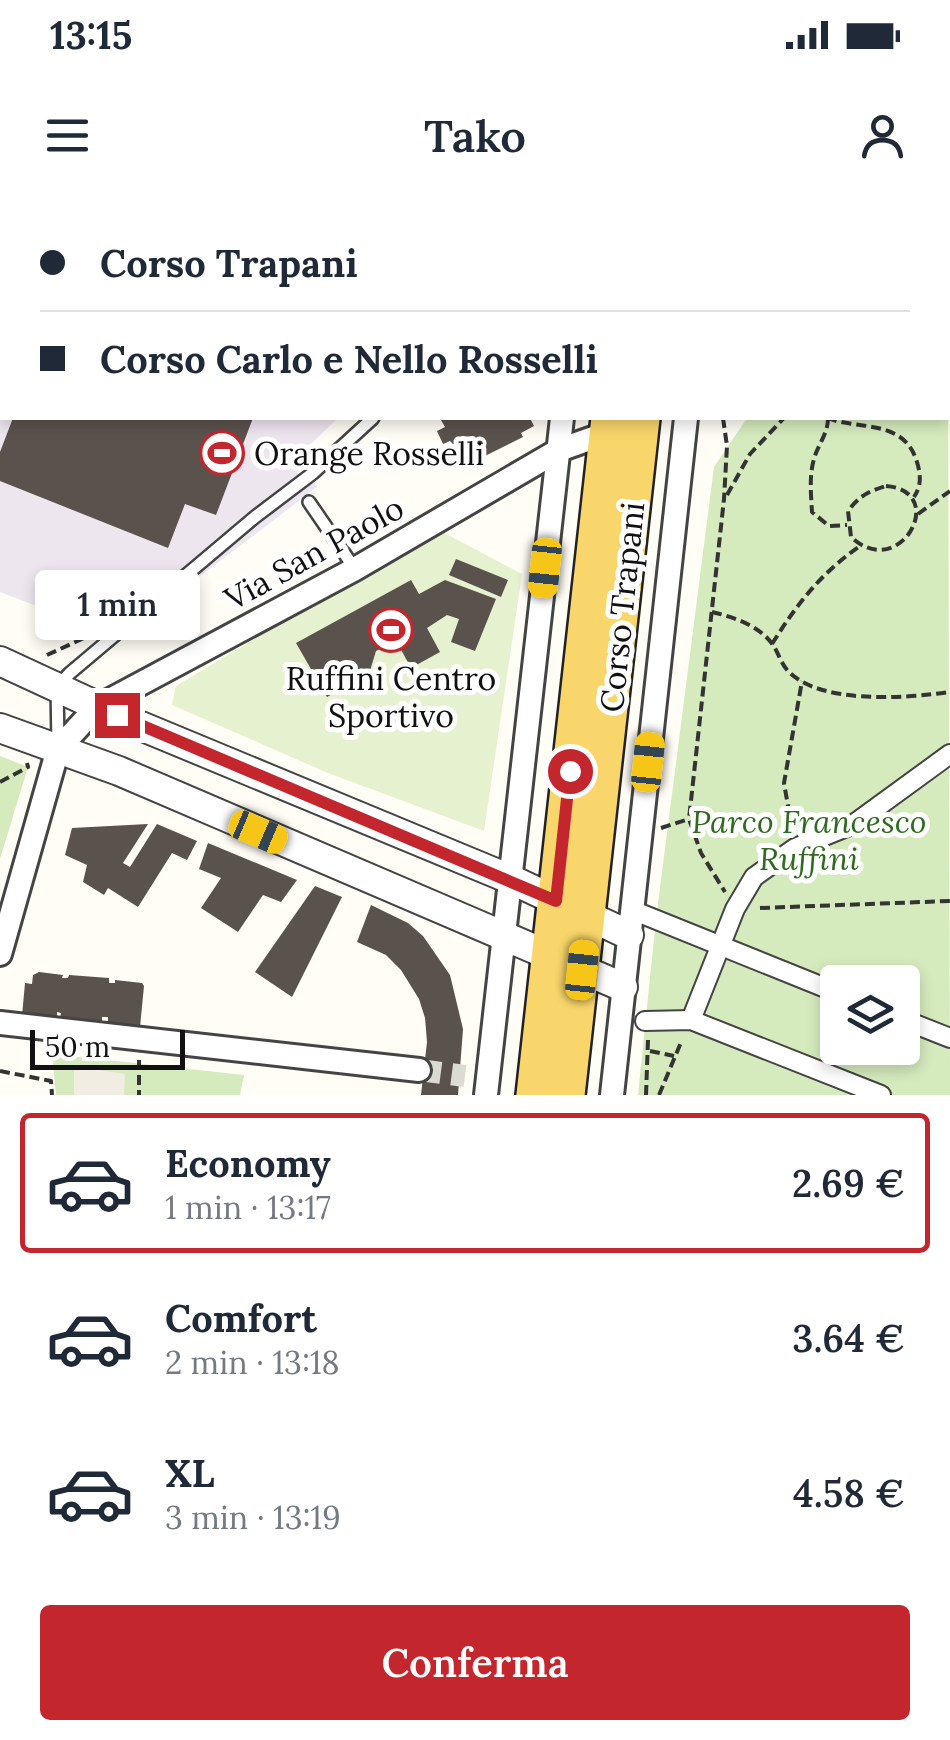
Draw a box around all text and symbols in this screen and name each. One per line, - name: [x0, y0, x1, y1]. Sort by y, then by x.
- text: 13:15: [50, 11, 132, 59]
- text: Tako: [424, 107, 526, 164]
- icon: menu: [40, 108, 95, 163]
- icon: person: [855, 108, 910, 163]
- text: Corso Trapani: [100, 239, 358, 287]
- text: Corso Carlo e Nello Rosselli: [100, 335, 598, 383]
- sports icon: Orange Rosselli: [199, 430, 245, 476]
- place label: Orange Rosselli: [254, 433, 484, 474]
- street label: Via San Paolo: [216, 487, 411, 620]
- street label: Corso Trapani: [591, 500, 653, 714]
- car: [527, 537, 563, 599]
- callout: 1 min: [34, 570, 200, 640]
- text: 1 min: [77, 584, 158, 625]
- sports icon: Ruffini Centro Sportivo: [368, 607, 414, 653]
- place label: Ruffini Centro Sportivo: [286, 658, 496, 736]
- route end: [95, 693, 140, 738]
- car: [630, 731, 666, 793]
- route start: [548, 749, 593, 794]
- park label: Parco Francesco Ruffini: [692, 801, 926, 879]
- car: [225, 806, 291, 858]
- car: [564, 939, 600, 1001]
- map controls: [820, 965, 920, 1065]
- button: layers: [820, 965, 920, 1065]
- scale bar: [30, 1025, 185, 1070]
- text: 50 m: [45, 1029, 110, 1065]
- icon: car: [45, 1138, 135, 1228]
- text: Economy: [165, 1139, 331, 1187]
- text: 2.69 €: [792, 1159, 905, 1207]
- text: 1 min · 13:17: [165, 1187, 331, 1228]
- icon: car: [45, 1293, 135, 1383]
- text: Comfort: [165, 1294, 317, 1342]
- text: 3.64 €: [792, 1314, 905, 1362]
- text: 2 min · 13:18: [165, 1342, 340, 1383]
- icon: car: [45, 1448, 135, 1538]
- text: XL: [165, 1449, 215, 1497]
- text: 4.58 €: [793, 1469, 905, 1517]
- text: 3 min · 13:19: [165, 1497, 341, 1538]
- button: Conferma: [40, 1605, 910, 1720]

